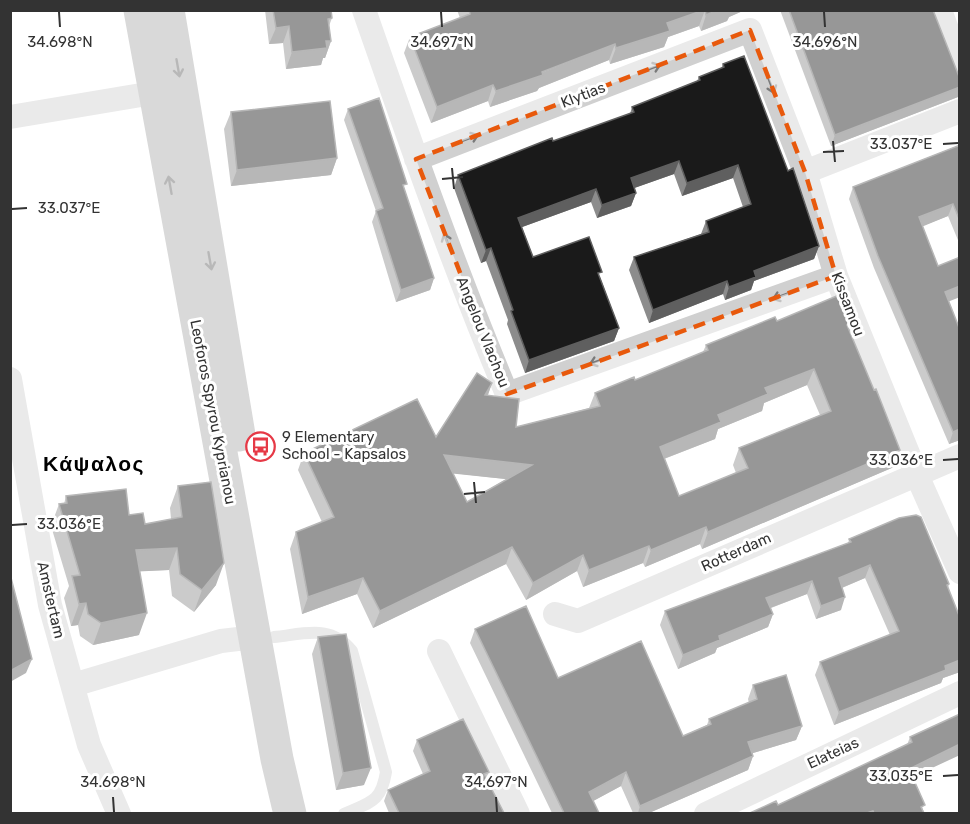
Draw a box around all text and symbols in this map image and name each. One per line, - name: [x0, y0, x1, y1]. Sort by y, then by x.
- text: 34.698°N: [27, 33, 93, 51]
- text: 34.697°N: [410, 33, 474, 51]
- text: 34.696°N: [793, 33, 857, 51]
- one-way arrow: [173, 58, 184, 78]
- one-way arrow: [642, 62, 661, 73]
- one-way arrow: [766, 75, 777, 94]
- street label: Klytias: [558, 78, 608, 112]
- one-way arrow: [460, 132, 479, 143]
- text: 33.037°E: [870, 135, 932, 153]
- one-way arrow: [164, 176, 175, 195]
- text: 33.037°E: [38, 199, 100, 217]
- one-way arrow: [440, 233, 451, 252]
- one-way arrow: [205, 250, 216, 270]
- street label: Kissamou: [828, 269, 868, 339]
- street label: Angelou Vlachou: [453, 274, 513, 390]
- one-way arrow: [772, 291, 791, 302]
- street label: Leoforos Spyrou Kyprianou: [186, 318, 240, 506]
- one-way arrow: [589, 357, 608, 368]
- place label: 9 Elementary School - Kapsalos: [282, 428, 407, 463]
- bus stop icon: 9 Elementary School - Kapsalos: [245, 430, 277, 462]
- district label: Κάψαλος: [43, 451, 145, 476]
- text: 33.036°E: [869, 451, 933, 469]
- text: 33.036°E: [37, 515, 101, 533]
- street label: Rotterdam: [698, 529, 774, 575]
- street label: Amstertam: [33, 560, 69, 640]
- street label: Elateias: [804, 733, 862, 773]
- text: 33.035°E: [869, 767, 933, 785]
- text: 34.698°N: [80, 773, 146, 791]
- text: 34.697°N: [464, 773, 528, 791]

